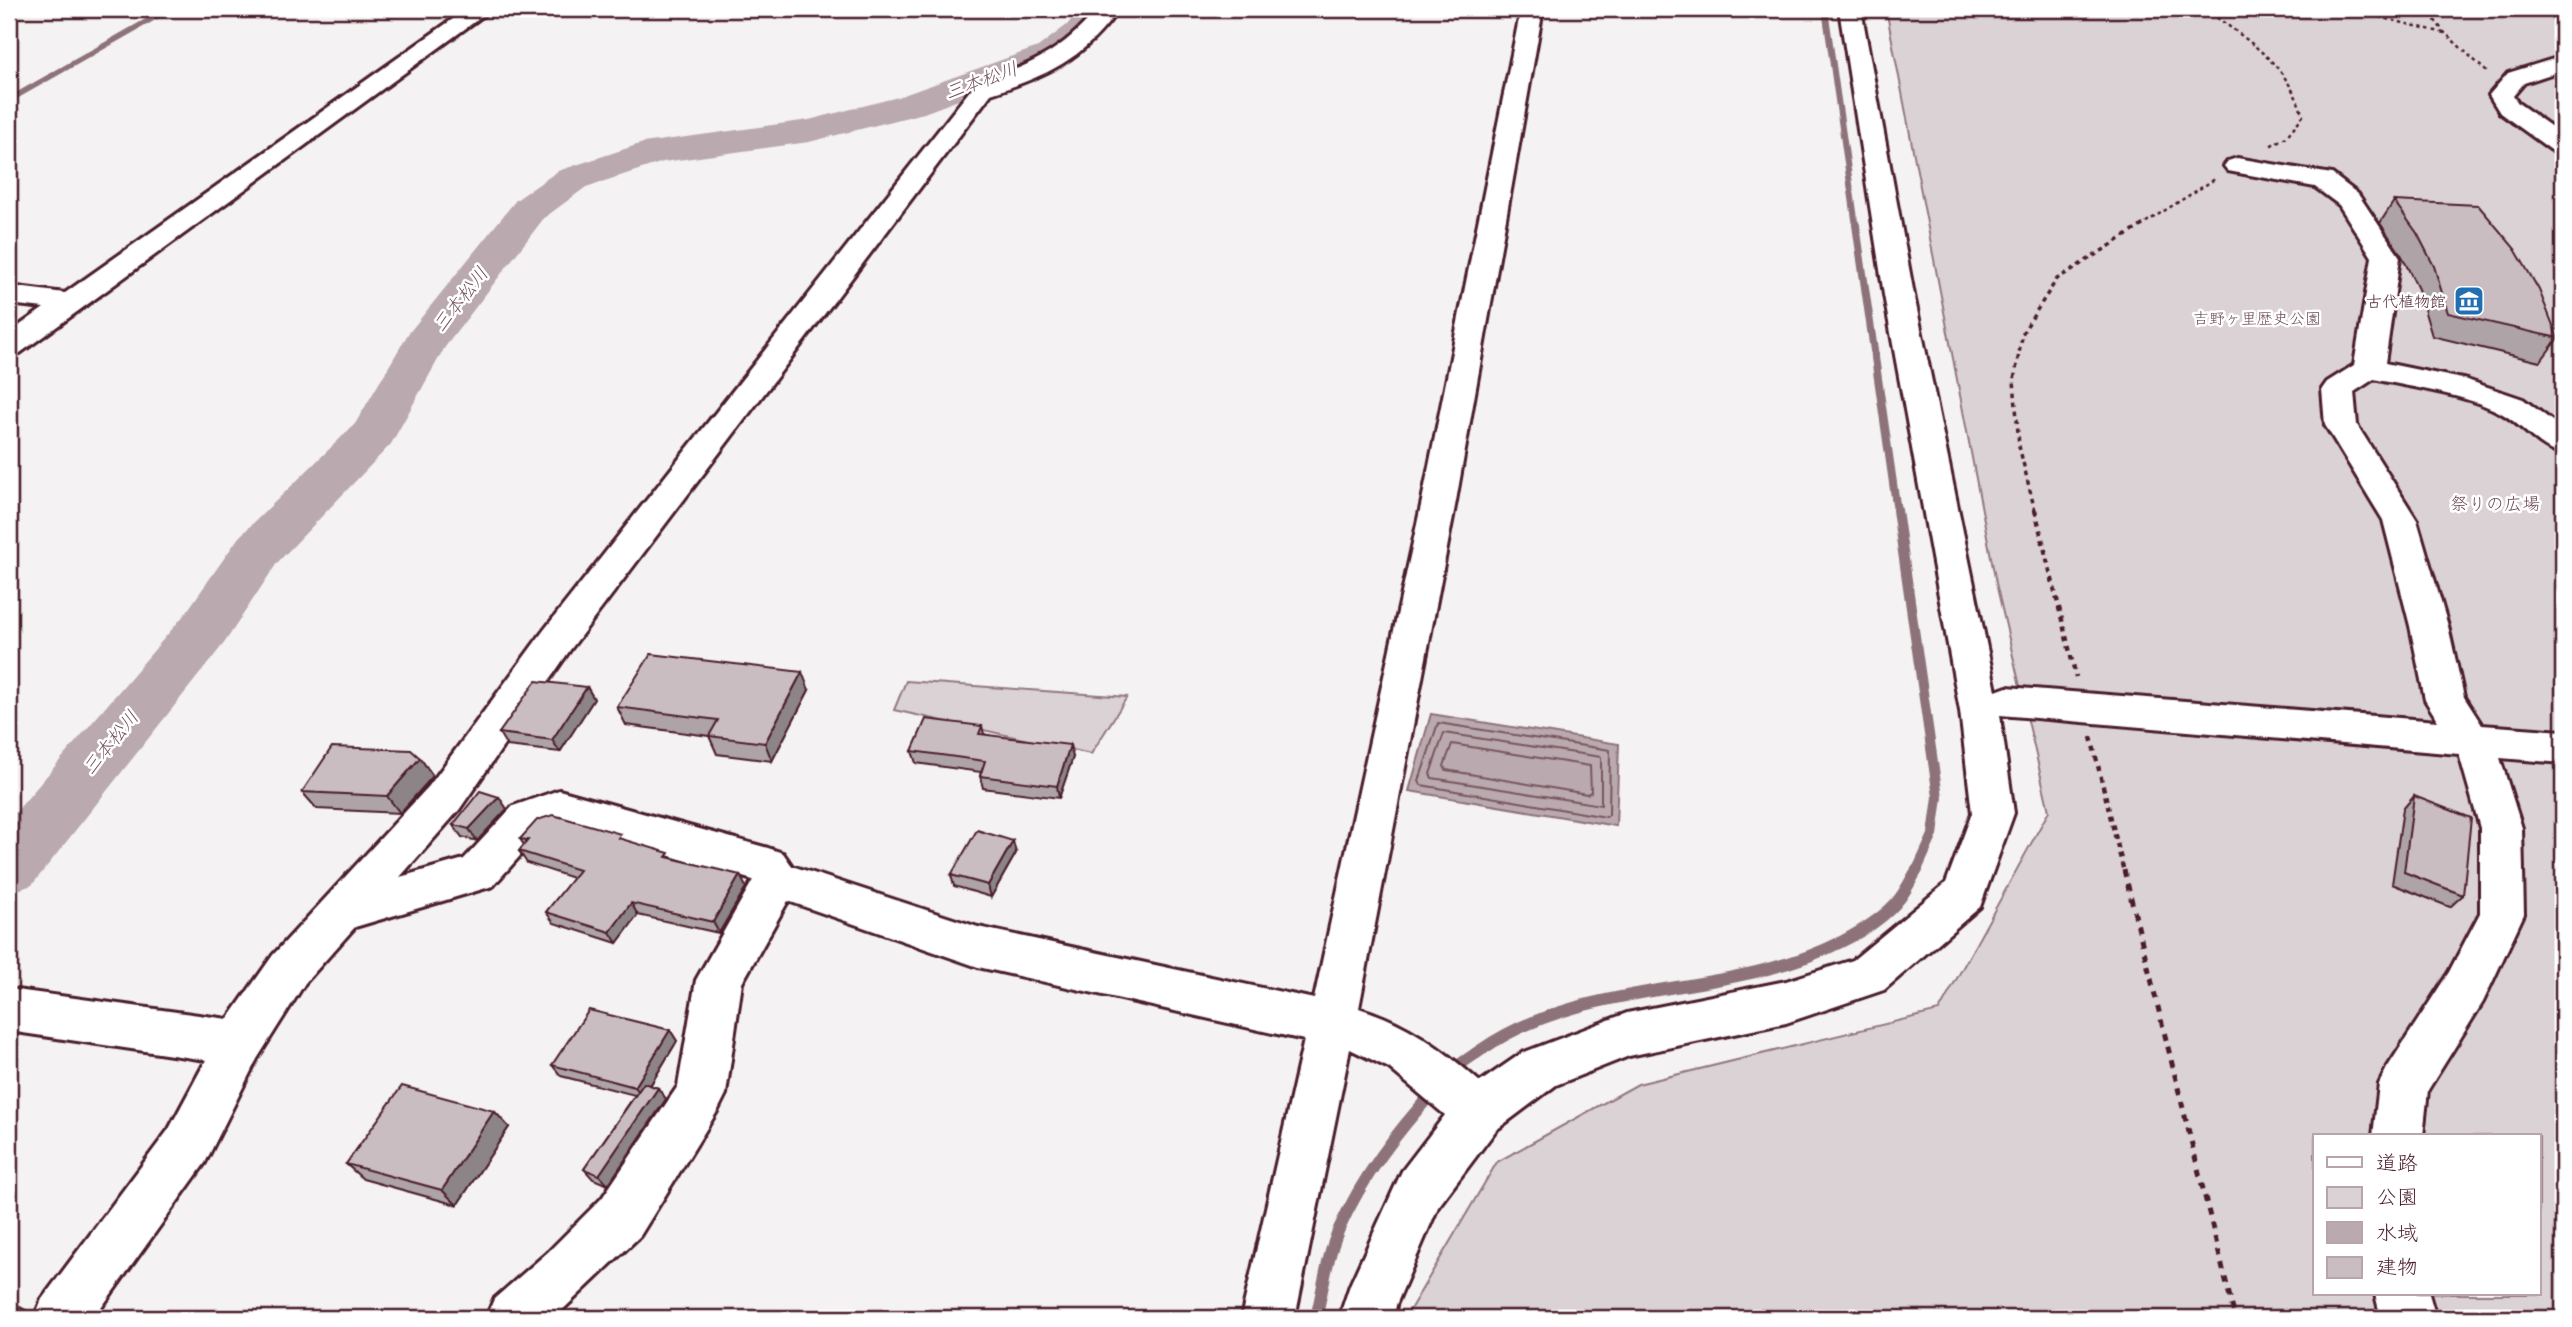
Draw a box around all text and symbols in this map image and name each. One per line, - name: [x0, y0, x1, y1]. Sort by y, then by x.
- water label: 三本松川: [941, 56, 1021, 105]
- water label: 三本松川: [427, 262, 494, 337]
- museum icon: 古代植物館: [2452, 284, 2486, 318]
- place label: 古代植物館: [2366, 291, 2446, 312]
- park label: 吉野ヶ里歴史公園: [2193, 308, 2321, 329]
- park label: 祭りの広場: [2450, 492, 2540, 516]
- water label: 三本松川: [77, 705, 144, 780]
- legend: [2313, 1134, 2540, 1296]
- text: 道路: [2376, 1149, 2418, 1177]
- text: 公園: [2376, 1183, 2418, 1211]
- text: 水域: [2376, 1219, 2418, 1247]
- text: 建物: [2376, 1253, 2418, 1281]

